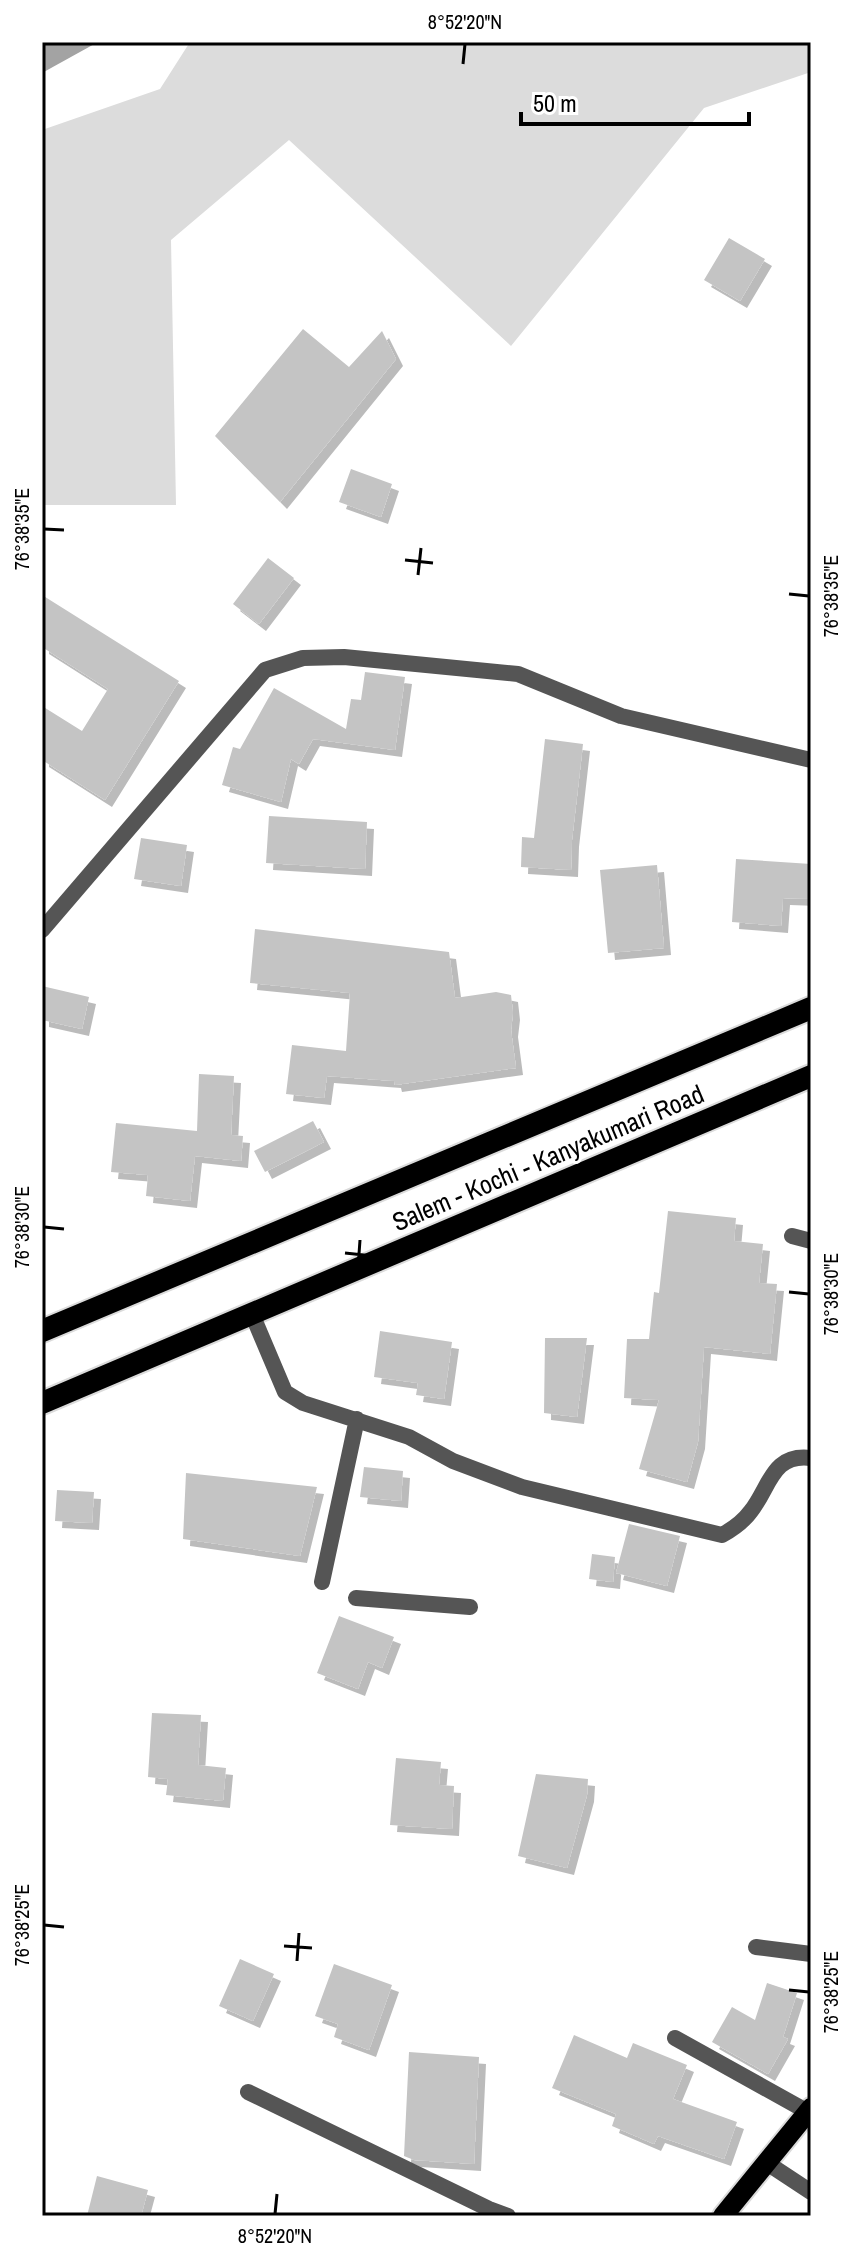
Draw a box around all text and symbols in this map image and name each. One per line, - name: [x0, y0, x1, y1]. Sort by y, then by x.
- text: 8°52'20"N: [428, 8, 502, 35]
- scale bar: [521, 76, 749, 126]
- text: 50 m: [533, 87, 577, 119]
- text: 76°38'35"E: [8, 488, 35, 570]
- text: 76°38'35"E: [817, 555, 844, 637]
- street label: Salem - Kochi - Kanyakumari Road: [387, 1076, 709, 1239]
- text: 76°38'30"E: [8, 1186, 35, 1268]
- text: 76°38'30"E: [817, 1253, 844, 1335]
- text: 76°38'25"E: [8, 1884, 35, 1966]
- text: 76°38'25"E: [817, 1951, 844, 2033]
- text: 8°52'20"N: [238, 2222, 312, 2249]

